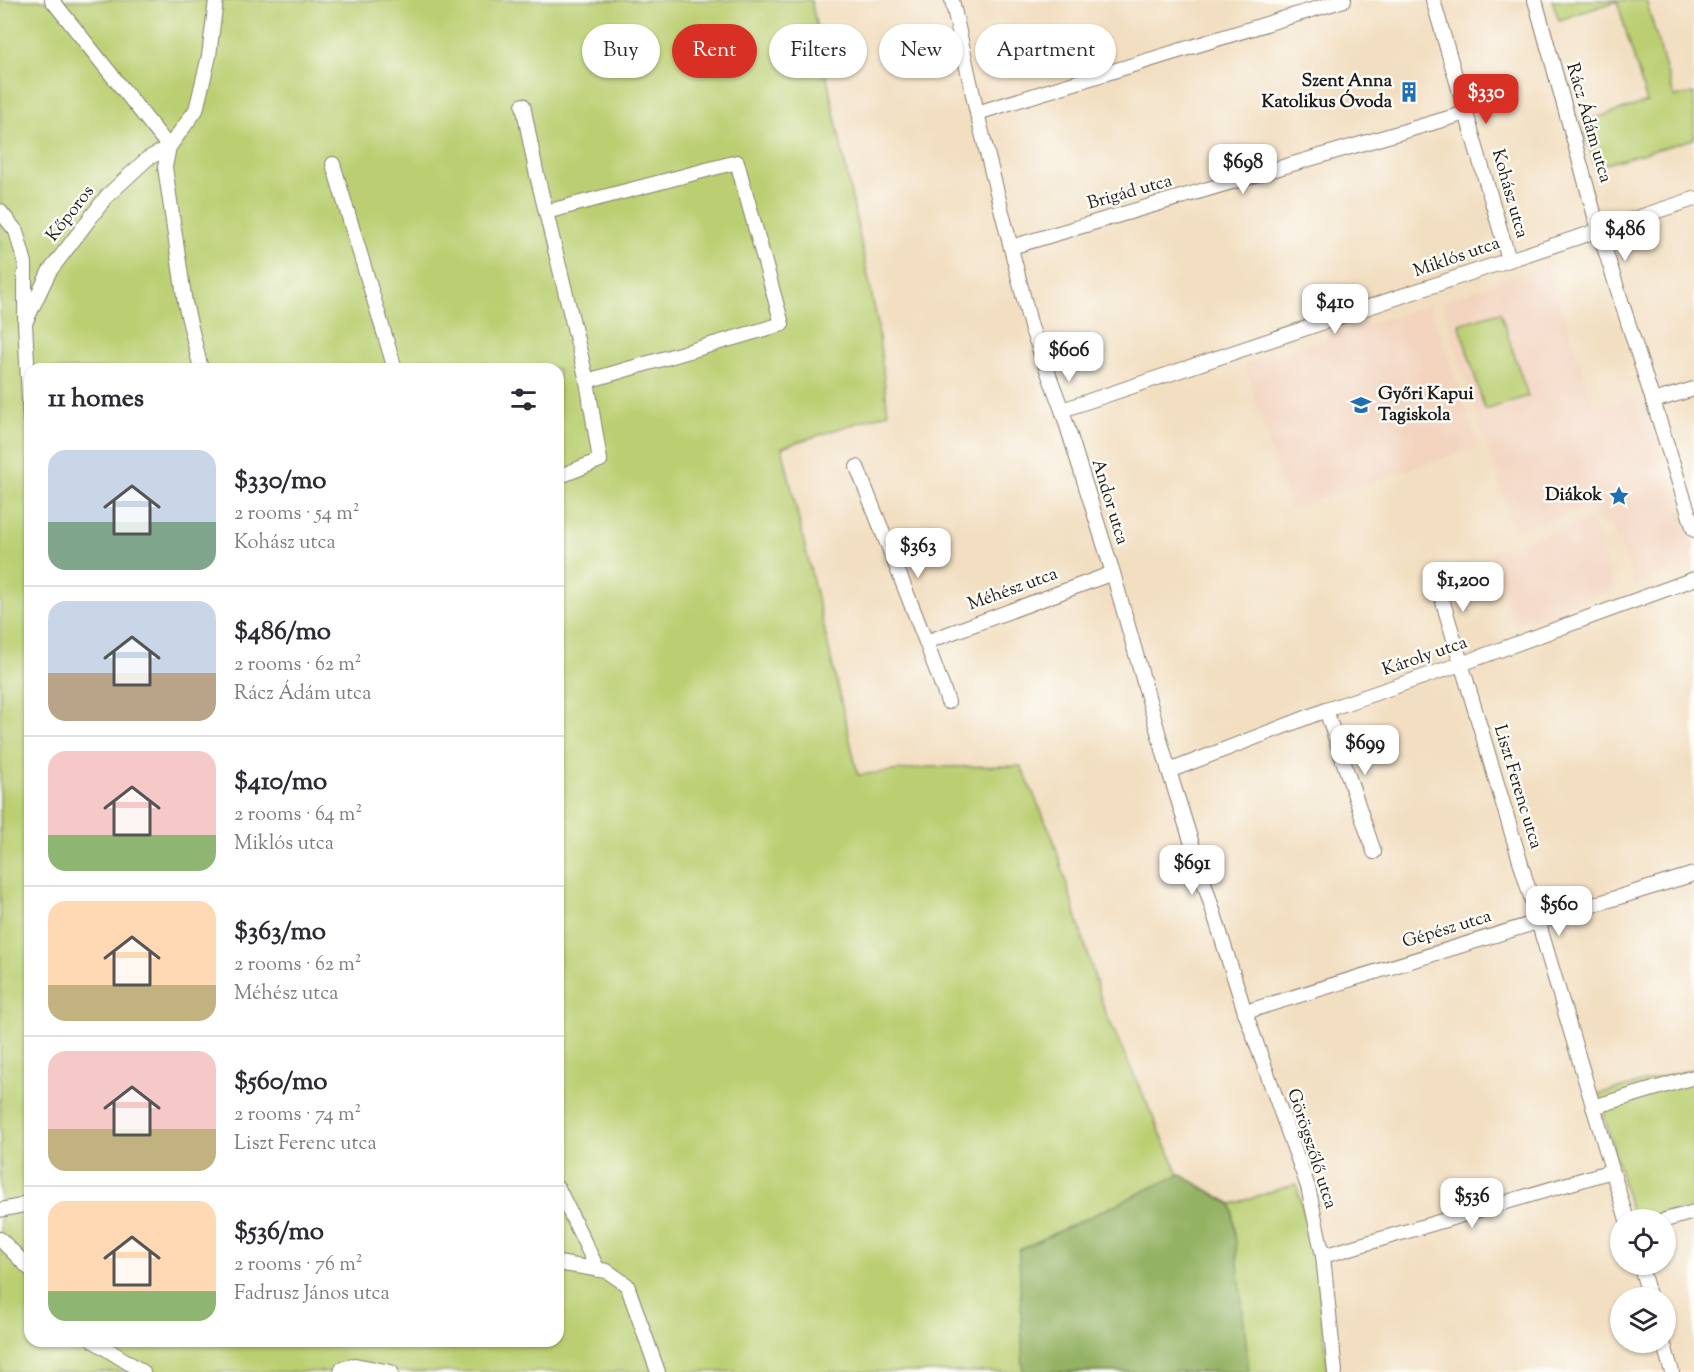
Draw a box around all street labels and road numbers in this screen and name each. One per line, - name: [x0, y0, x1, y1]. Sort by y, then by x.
- street label: Rácz Ádám utca: [1558, 60, 1618, 186]
- street label: Kohász utca: [1484, 146, 1534, 242]
- street label: Brigád utca: [1085, 169, 1175, 217]
- street label: Kőporos: [41, 180, 101, 248]
- street label: Miklós utca: [1410, 231, 1504, 285]
- street label: Andor utca: [1084, 456, 1134, 548]
- street label: Méhész utca: [964, 562, 1062, 618]
- street label: Károly utca: [1379, 630, 1471, 684]
- street label: Liszt Ferenc utca: [1486, 722, 1548, 852]
- street label: Gépész utca: [1399, 904, 1495, 956]
- street label: Görögszőlő utca: [1279, 1086, 1343, 1212]

